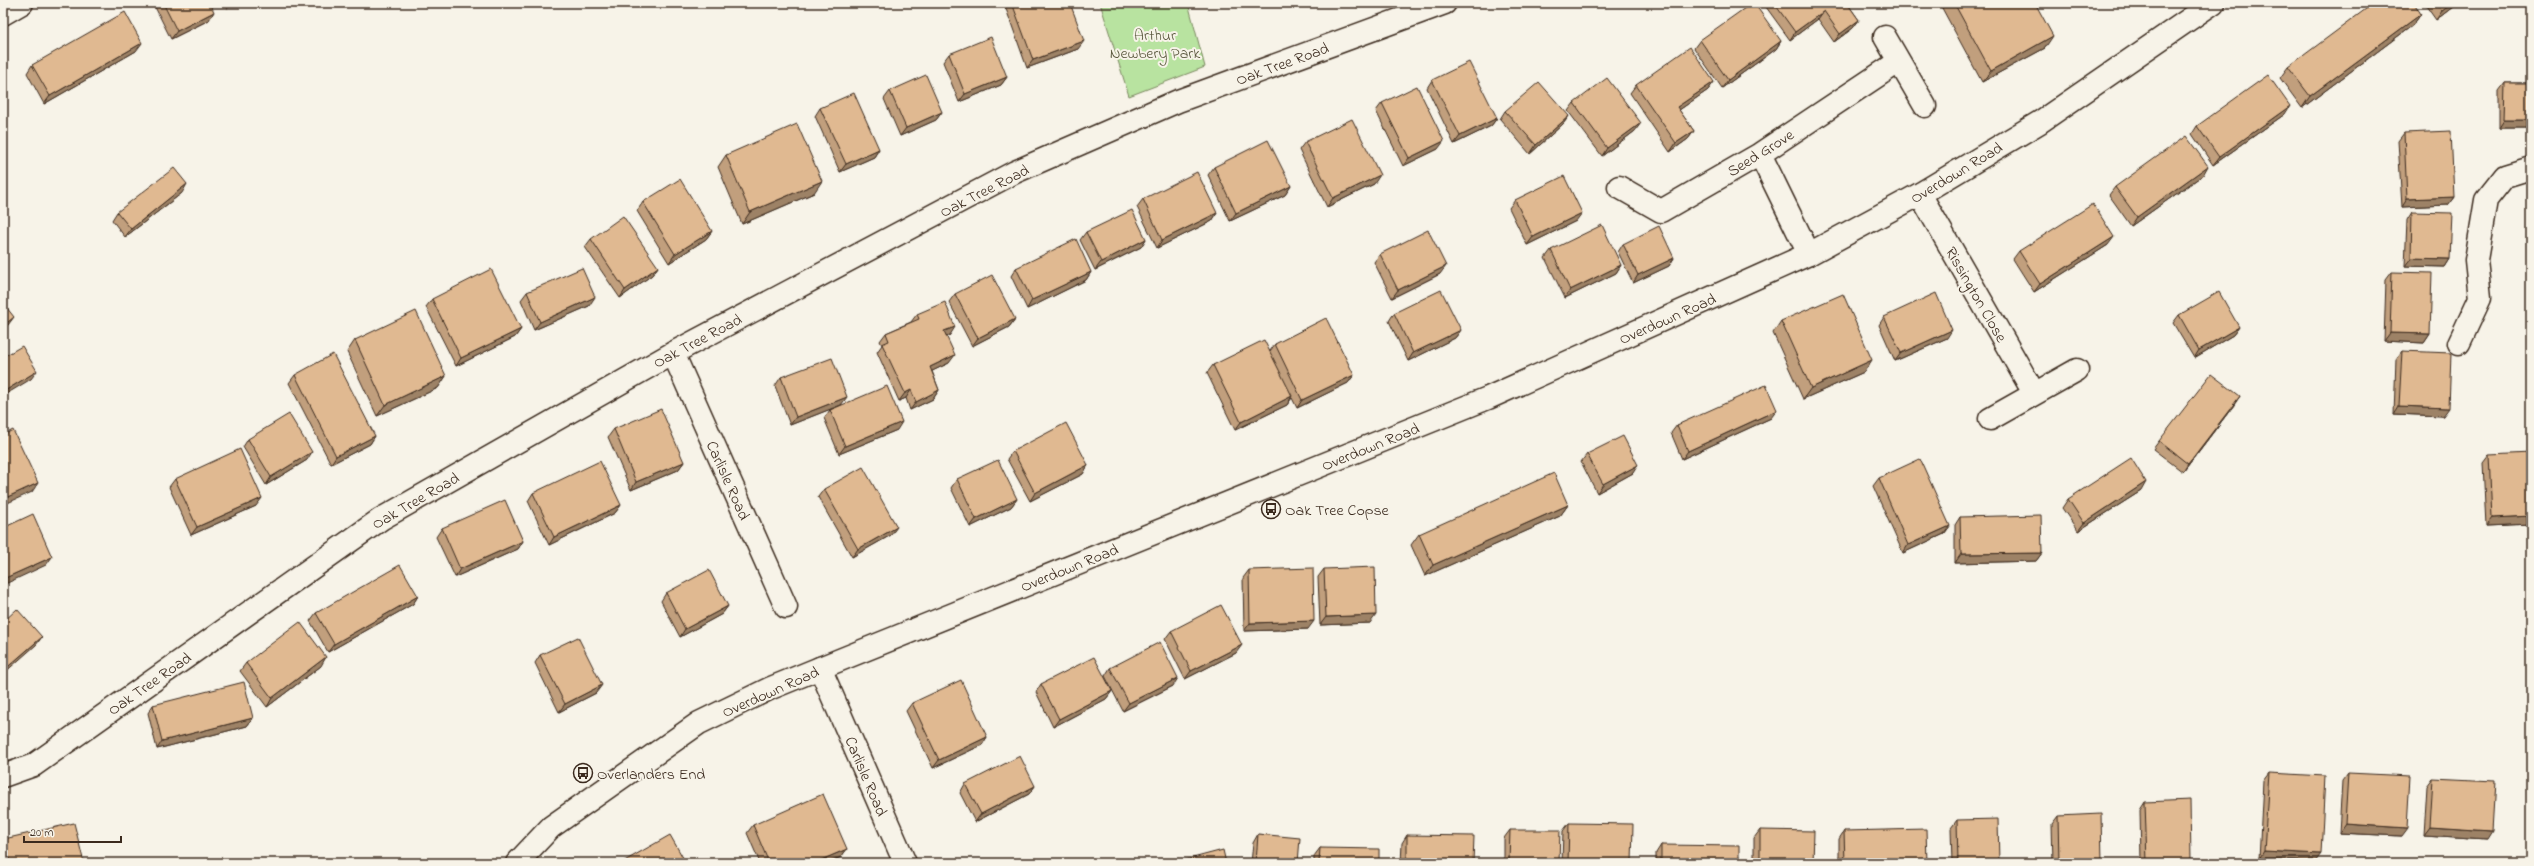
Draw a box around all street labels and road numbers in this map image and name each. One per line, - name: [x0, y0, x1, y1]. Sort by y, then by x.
- street label: Oak Tree Road: [1233, 37, 1333, 93]
- street label: Seed Grove: [1723, 123, 1800, 184]
- street label: Overdown Road: [1906, 137, 2008, 211]
- street label: Oak Tree Road: [936, 159, 1034, 225]
- street label: Rissington Close: [1938, 243, 2013, 348]
- street label: Overdown Road: [1616, 288, 1720, 352]
- street label: Oak Tree Road: [649, 308, 747, 375]
- street label: Overdown Road: [1318, 417, 1423, 478]
- street label: Carlisle Road: [699, 437, 755, 524]
- street label: Oak Tree Road: [368, 467, 464, 536]
- street label: Overdown Road: [1017, 538, 1122, 599]
- street label: Oak Tree Road: [103, 647, 197, 722]
- street label: Overdown Road: [719, 661, 823, 725]
- street label: Carlisle Road: [838, 733, 893, 820]

